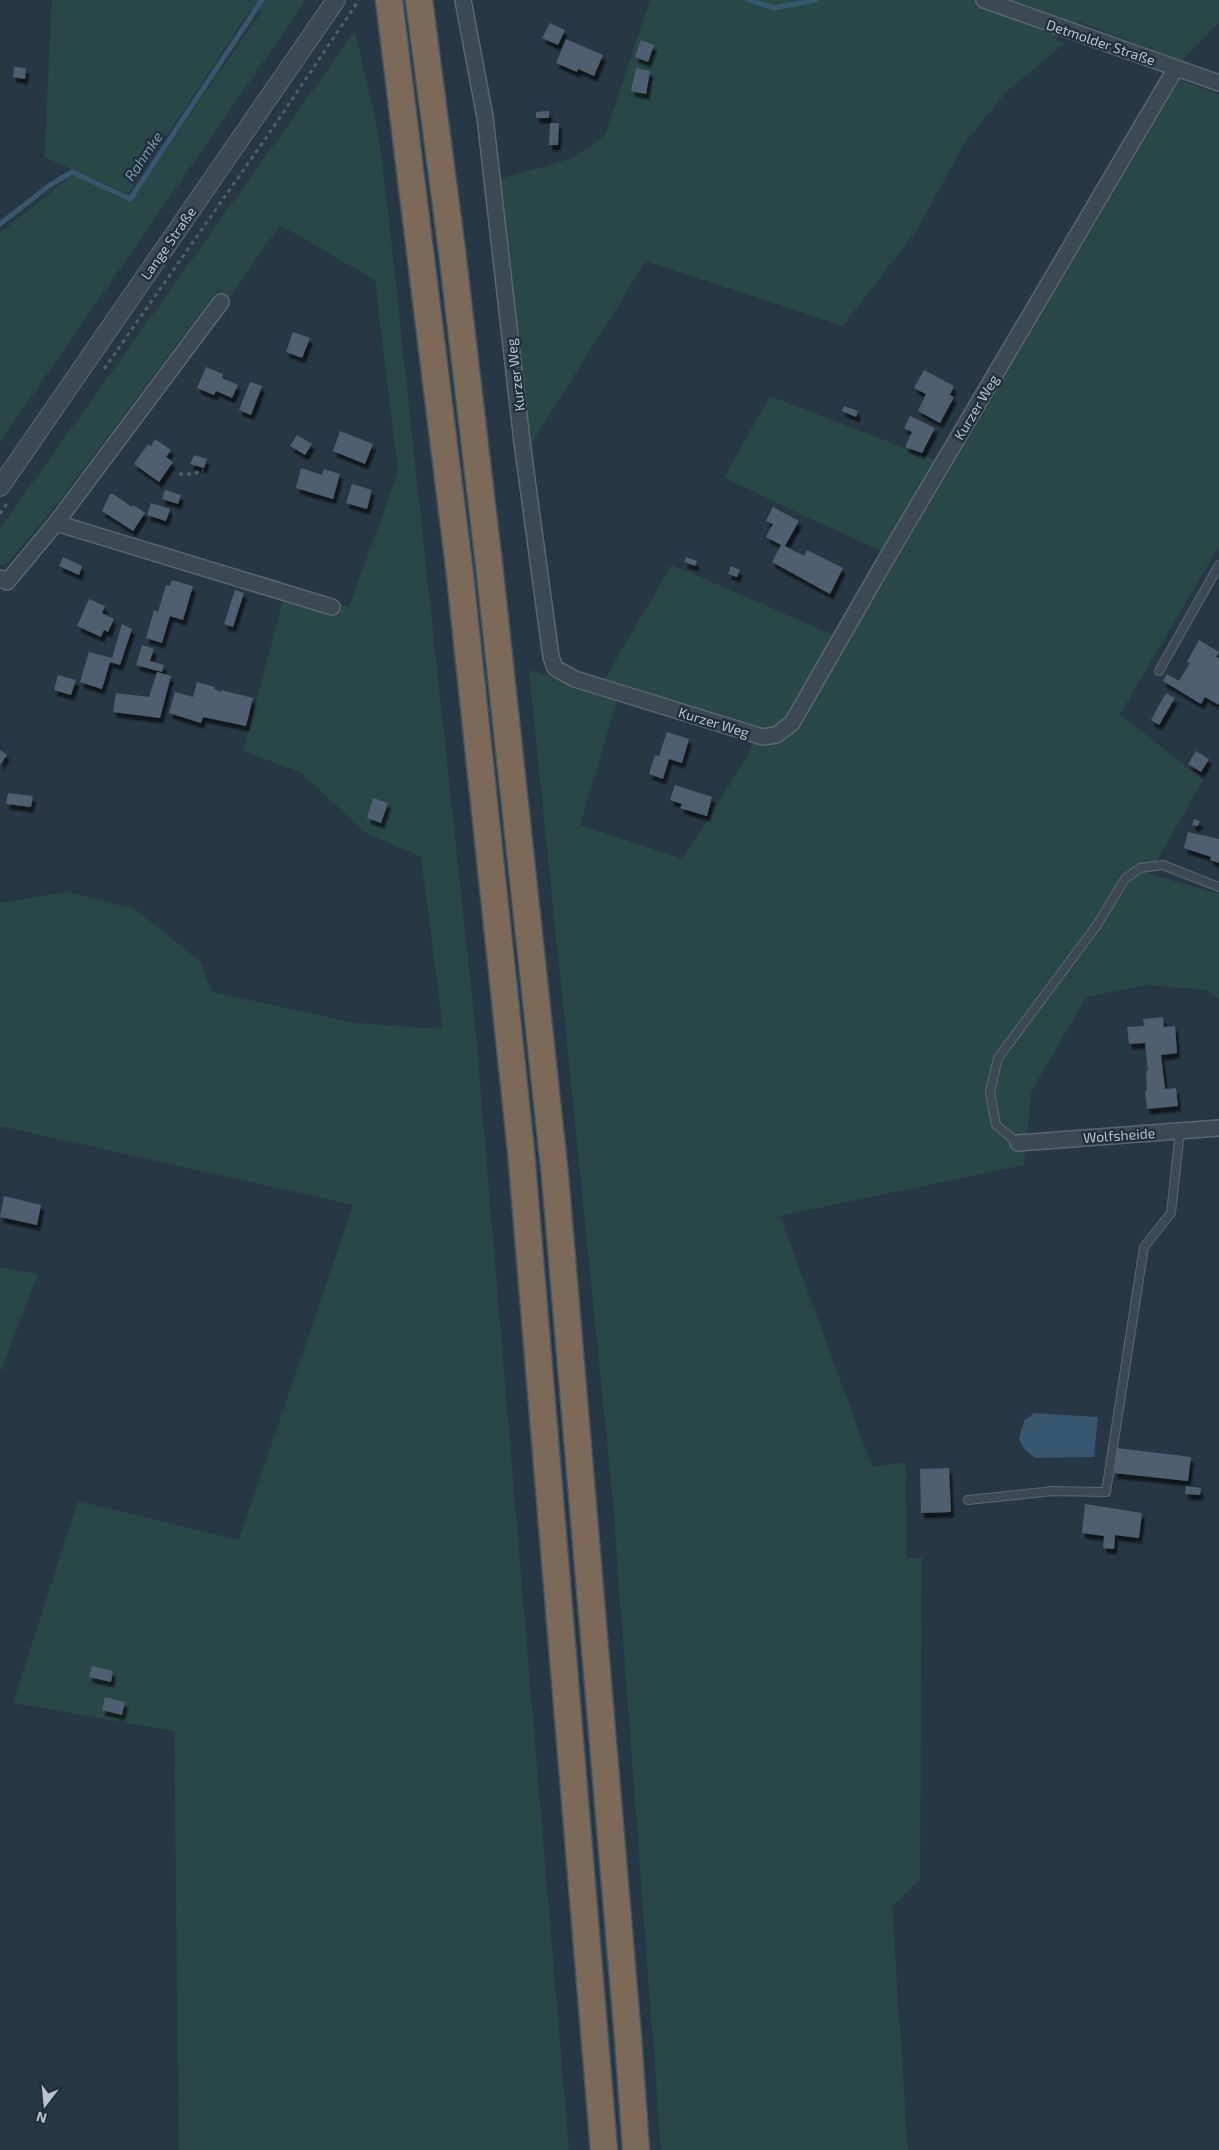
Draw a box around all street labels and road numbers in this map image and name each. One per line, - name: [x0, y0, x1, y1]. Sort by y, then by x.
- street label: Detmolder Straße: [1044, 15, 1158, 69]
- street label: Lange Straße: [137, 203, 199, 283]
- street label: Kurzer Weg: [502, 338, 528, 412]
- street label: Kurzer Weg: [950, 371, 1002, 443]
- street label: Kurzer Weg: [677, 703, 752, 741]
- street label: Wolfsheide: [1082, 1124, 1156, 1146]

